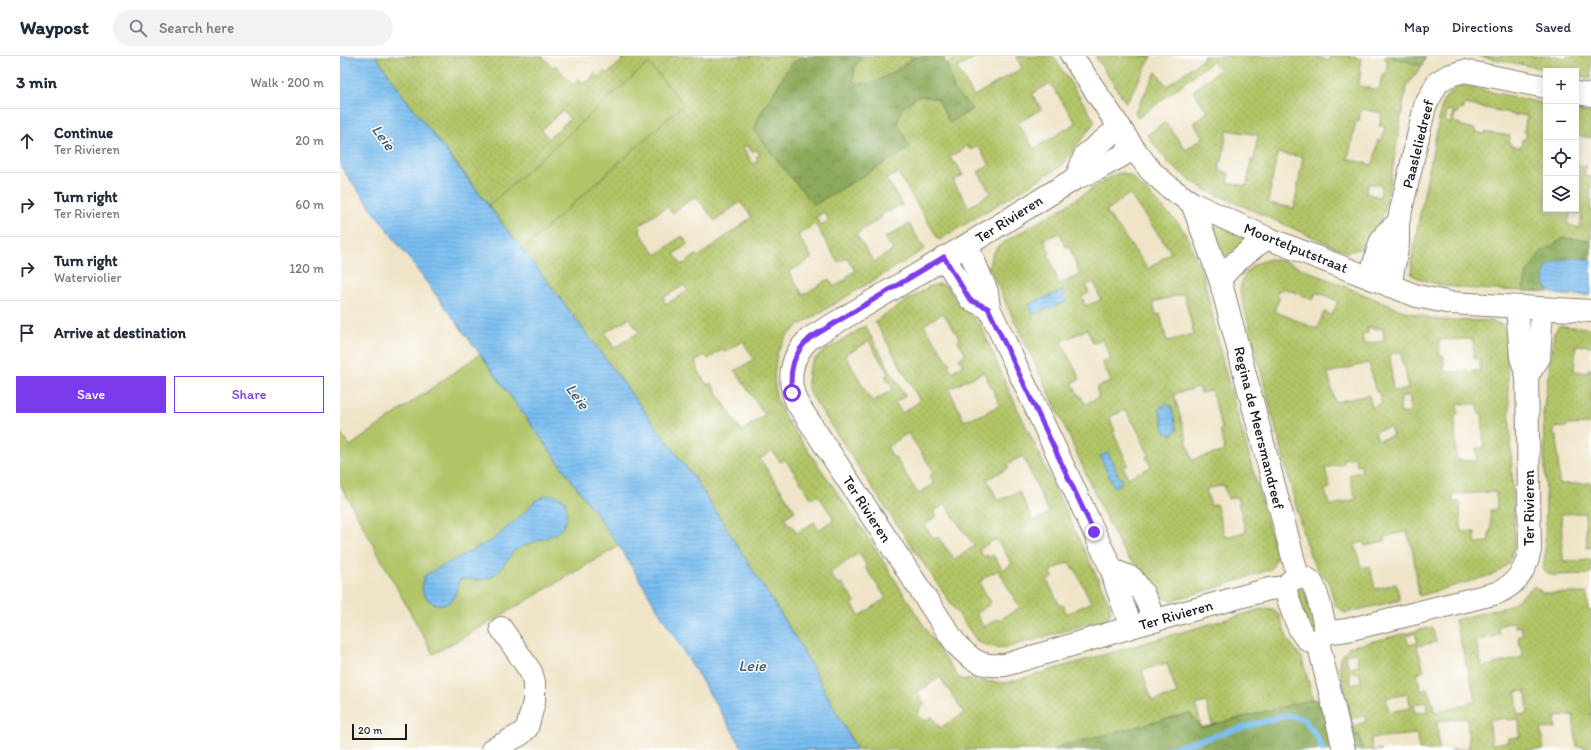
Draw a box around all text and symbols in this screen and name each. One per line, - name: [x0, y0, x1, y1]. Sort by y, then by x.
- search box: [113, 10, 393, 46]
- text: Waypost: [20, 16, 89, 39]
- icon: search: [127, 17, 149, 39]
- text: Search here: [159, 19, 234, 37]
- text: Map: [1404, 19, 1430, 36]
- text: Directions: [1452, 19, 1513, 36]
- text: Saved: [1535, 19, 1571, 36]
- map controls: [1543, 68, 1579, 212]
- button: +: [1543, 68, 1579, 104]
- text: 3 min: [16, 72, 57, 92]
- text: Walk · 200 m: [251, 75, 324, 90]
- street label: Paasleliedreef: [1398, 98, 1438, 190]
- button: −: [1543, 104, 1579, 140]
- water label: Leie: [368, 121, 400, 155]
- text: Continue: [54, 124, 113, 142]
- icon: ahead: [16, 130, 38, 152]
- text: 20 m: [295, 133, 324, 148]
- button: locate: [1543, 140, 1579, 176]
- text: Ter Rivieren: [54, 142, 120, 157]
- button: layers: [1543, 176, 1579, 212]
- text: Turn right: [54, 188, 118, 206]
- street label: Ter Rivieren: [972, 191, 1046, 247]
- icon: right: [16, 194, 38, 216]
- text: 60 m: [295, 197, 324, 212]
- text: Ter Rivieren: [54, 206, 120, 221]
- street label: Moortelputstraat: [1241, 219, 1351, 277]
- text: Turn right: [54, 252, 118, 270]
- icon: right: [16, 258, 38, 280]
- text: 120 m: [289, 261, 324, 276]
- text: Waterviolier: [54, 270, 121, 285]
- icon: arrive: [16, 322, 38, 344]
- text: Arrive at destination: [54, 324, 186, 342]
- street label: Regina de Meersmandreef: [1230, 345, 1288, 512]
- button: Save: [16, 376, 166, 413]
- button: Share: [174, 376, 324, 413]
- water label: Leie: [562, 380, 594, 414]
- route start: [783, 384, 801, 402]
- street label: Ter Rivieren: [1520, 469, 1538, 546]
- street label: Ter Rivieren: [839, 472, 896, 546]
- route end: [1085, 523, 1103, 541]
- street label: Ter Rivieren: [1137, 596, 1216, 634]
- water label: Leie: [738, 656, 767, 675]
- scale bar: [352, 722, 407, 741]
- text: 20 m: [358, 724, 382, 737]

